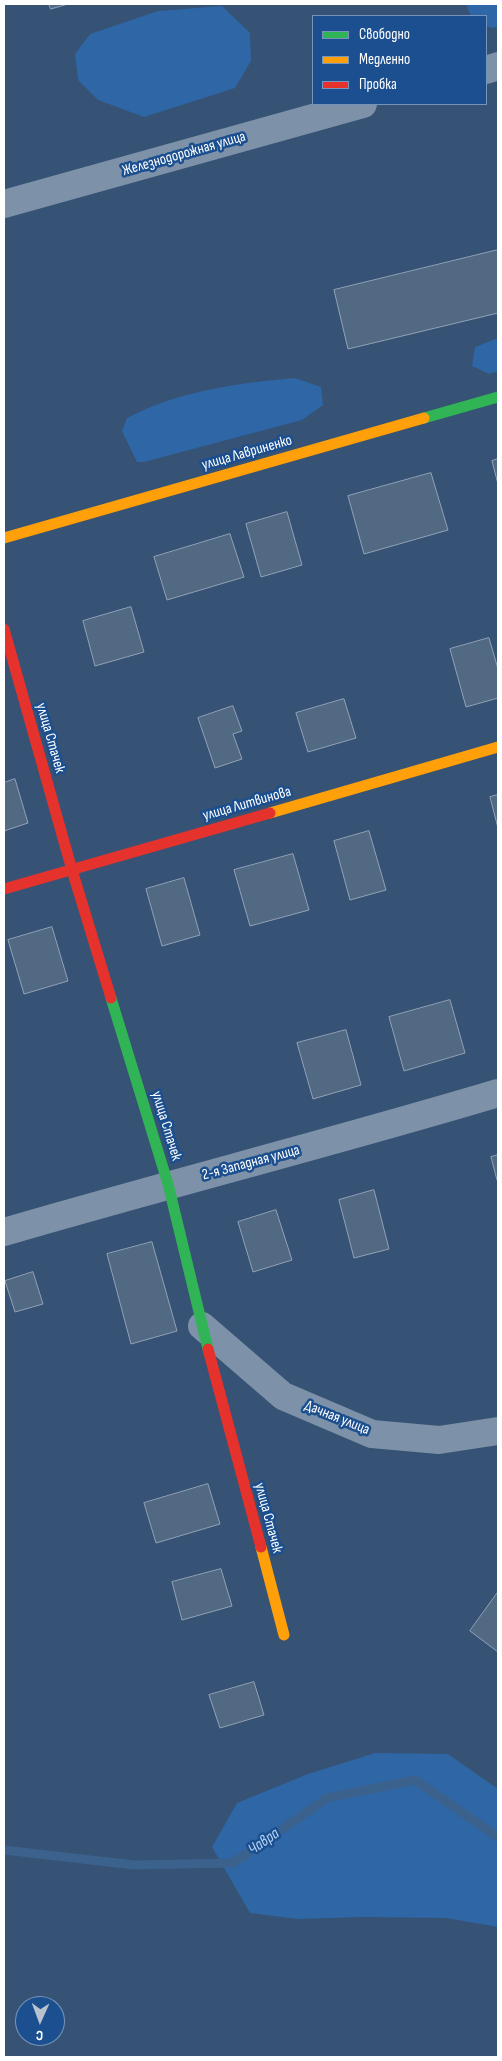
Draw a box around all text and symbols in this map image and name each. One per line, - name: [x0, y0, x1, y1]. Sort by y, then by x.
- legend: [312, 15, 487, 105]
- text: Свободно: [359, 25, 410, 44]
- text: Медленно: [359, 50, 410, 69]
- text: Пробка: [359, 75, 397, 94]
- street label: Железнодорожная улица: [120, 128, 248, 180]
- street label: улица Лавриненко: [200, 432, 294, 474]
- street label: улица Стачек: [31, 701, 69, 775]
- street label: улица Литвинова: [201, 783, 293, 825]
- street label: улица Стачек: [147, 1089, 185, 1163]
- street label: 2-я Западная улица: [200, 1141, 302, 1185]
- street label: Дачная улица: [302, 1397, 372, 1439]
- street label: улица Стачек: [250, 1481, 286, 1555]
- water label: Чавра: [245, 1825, 283, 1859]
- north arrow: [15, 1996, 65, 2046]
- text: С: [36, 2027, 43, 2044]

